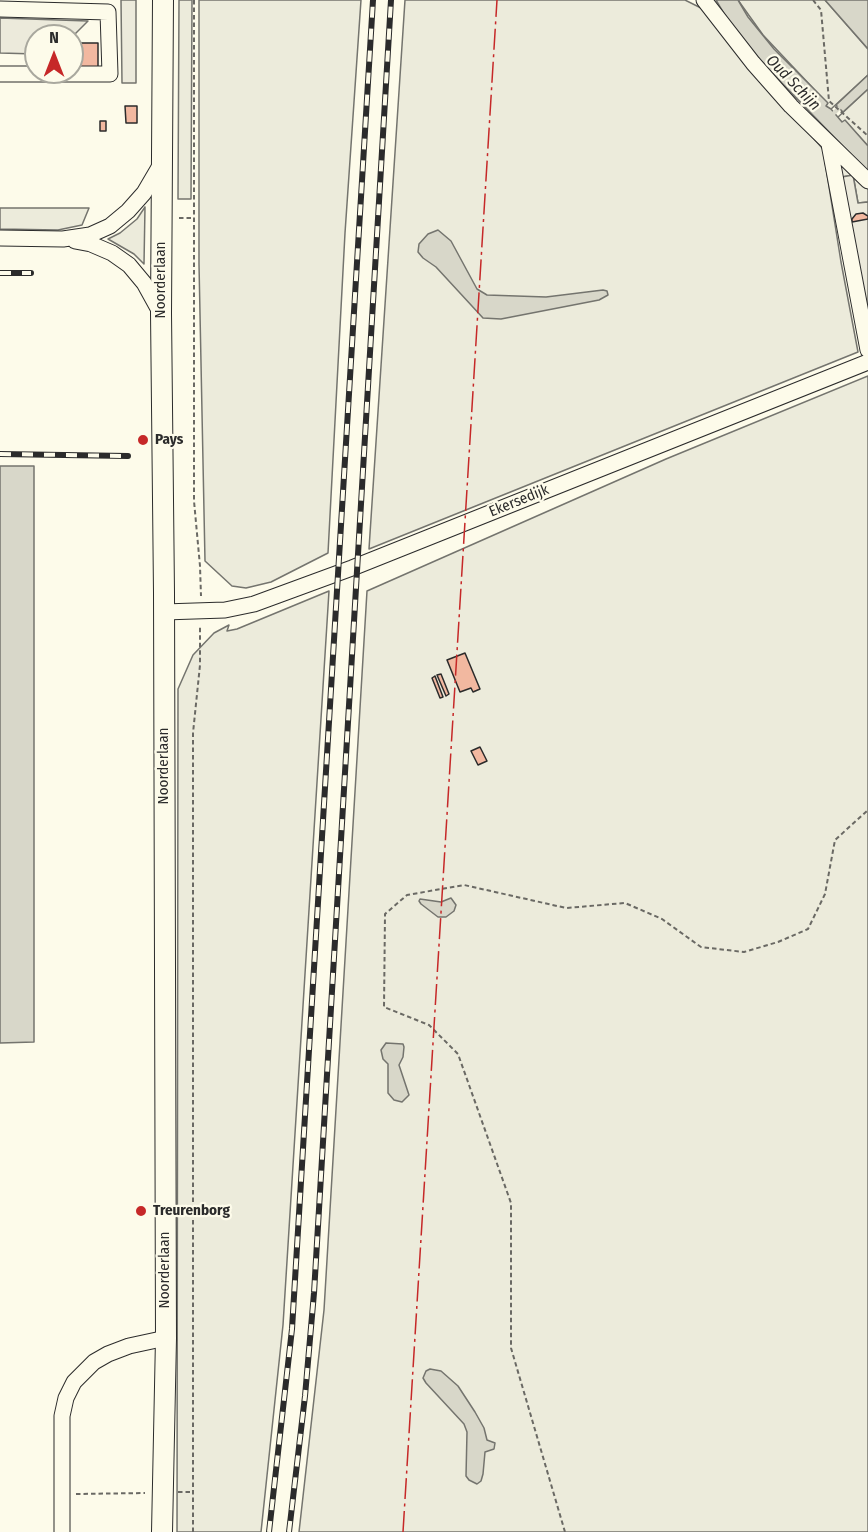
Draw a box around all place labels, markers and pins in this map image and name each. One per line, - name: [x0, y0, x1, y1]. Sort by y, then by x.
- place label: Pays: [155, 431, 183, 449]
- marker: Pays: [136, 433, 150, 447]
- place label: Treurenborg: [153, 1202, 230, 1220]
- marker: Treurenborg: [134, 1204, 148, 1218]

